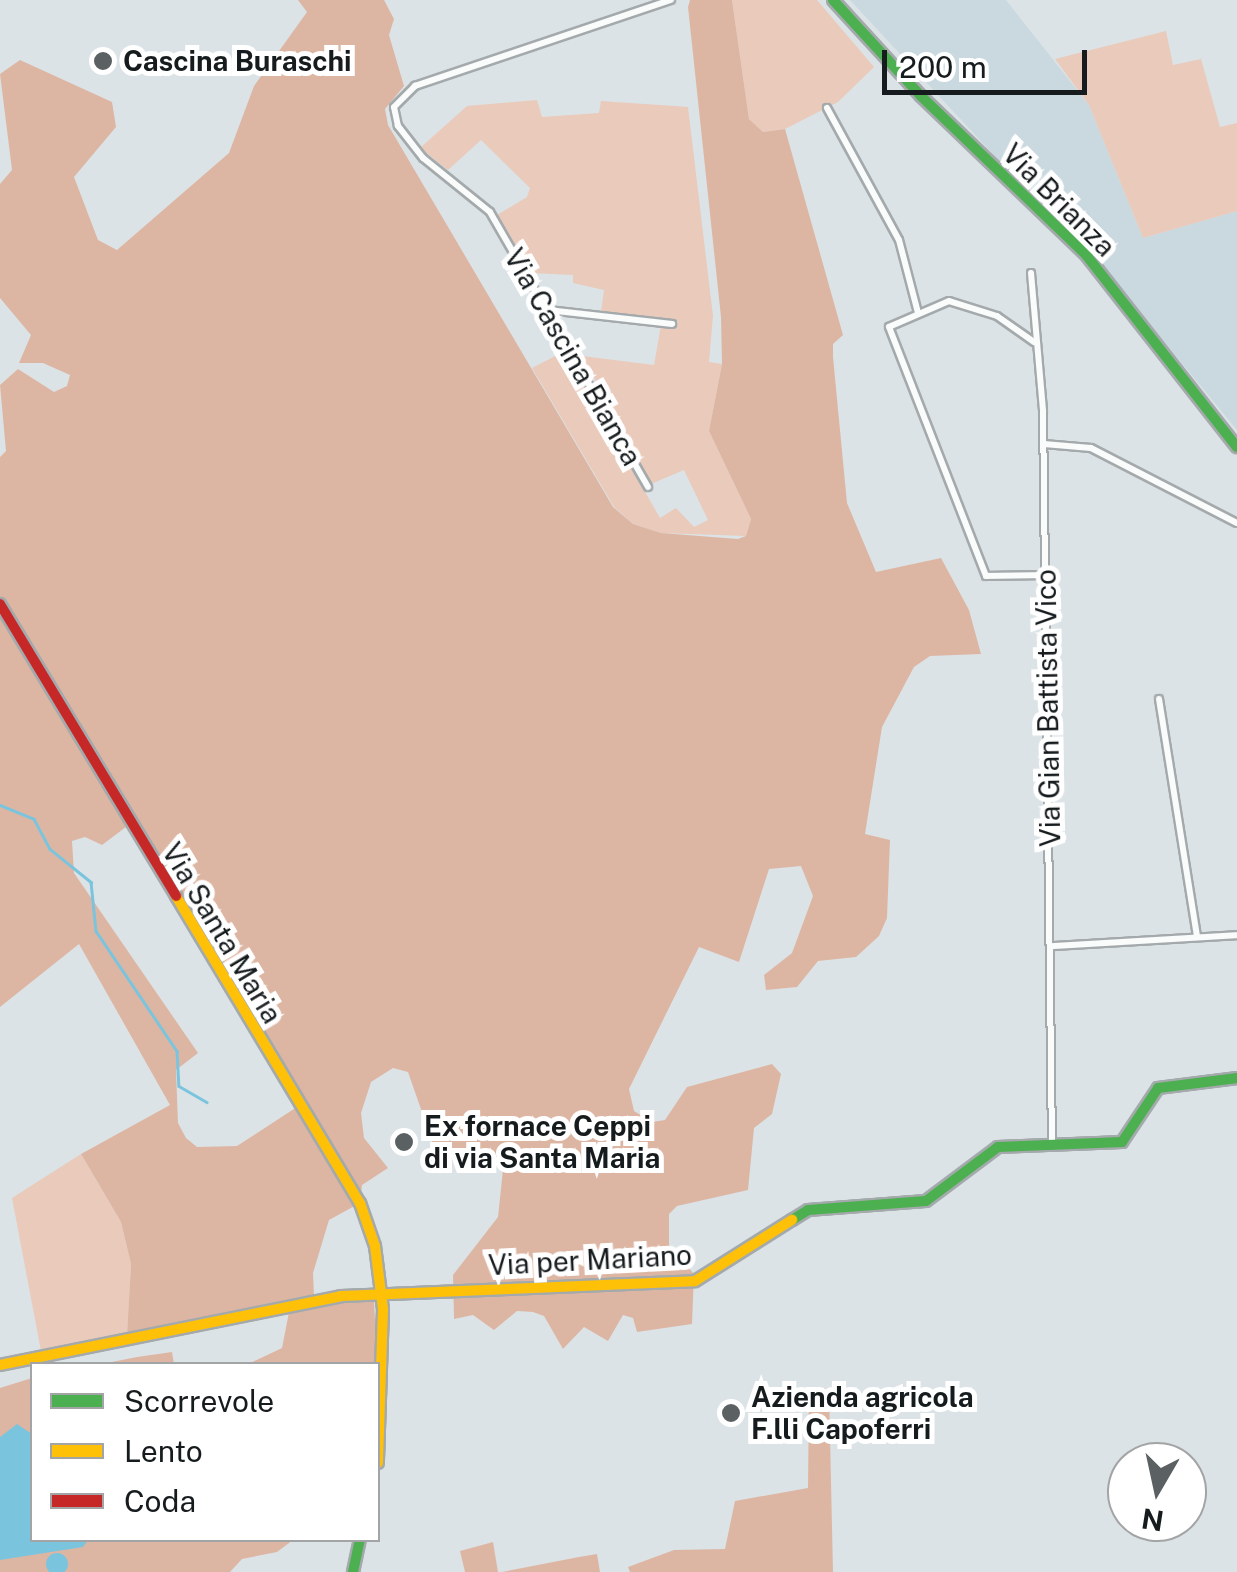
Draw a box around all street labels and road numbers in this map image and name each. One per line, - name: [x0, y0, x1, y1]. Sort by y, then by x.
- street label: Via Brianza: [996, 137, 1122, 263]
- street label: Via Cascina Bianca: [497, 242, 649, 472]
- street label: Via Gian Battista Vico: [1029, 568, 1067, 848]
- street label: Via Santa Maria: [155, 837, 289, 1029]
- street label: Via per Mariano: [487, 1238, 693, 1282]

